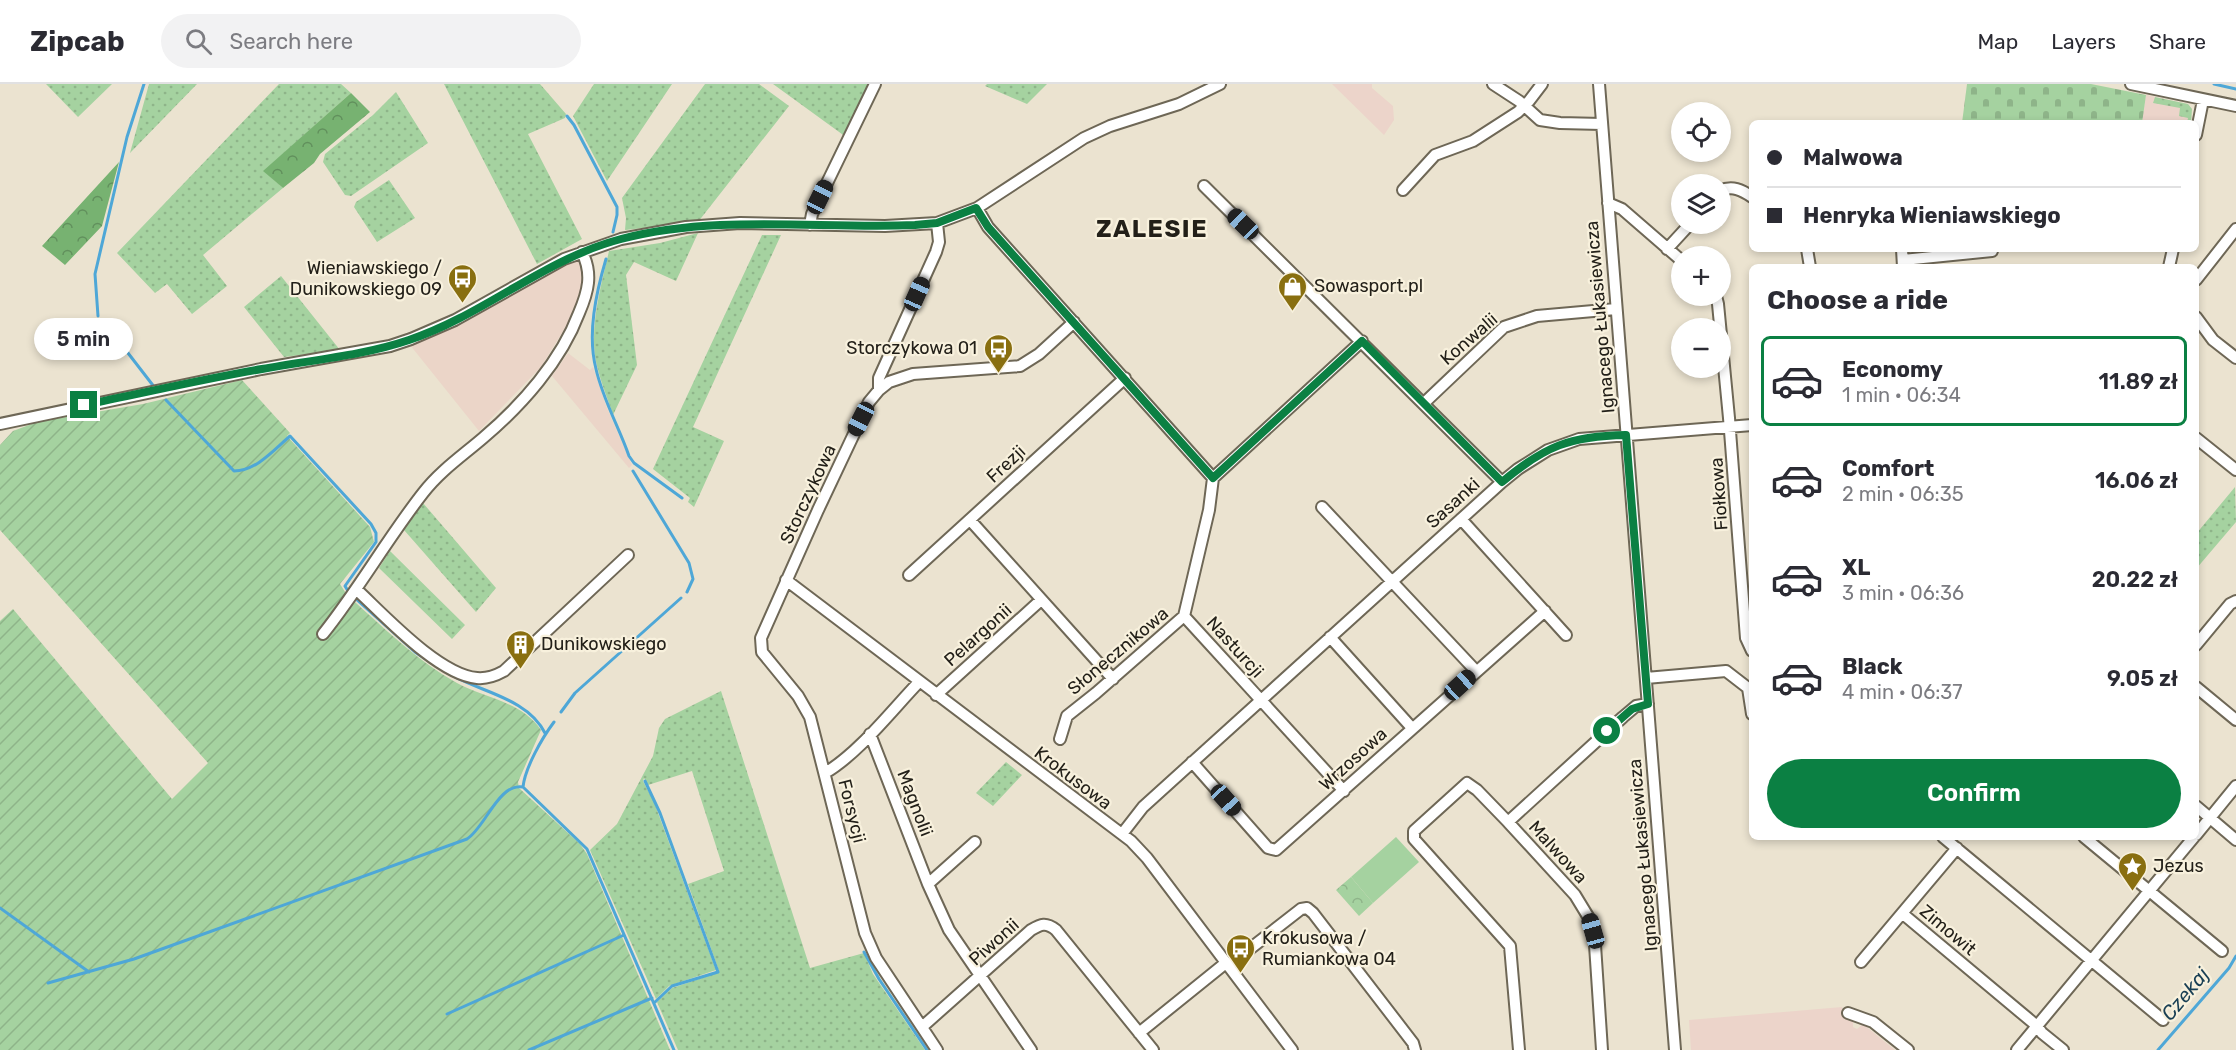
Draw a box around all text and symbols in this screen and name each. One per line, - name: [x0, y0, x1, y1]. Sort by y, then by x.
- search box: [161, 14, 581, 68]
- text: Zipcab: [30, 25, 125, 58]
- icon: search: [182, 25, 215, 58]
- text: Search here: [230, 28, 353, 55]
- text: Map: [1977, 29, 2018, 54]
- text: Layers: [2051, 29, 2116, 54]
- text: Share: [2149, 29, 2206, 54]
- map controls: [1671, 102, 1731, 378]
- button: locate: [1671, 102, 1731, 162]
- text: Malwowa: [1803, 144, 1903, 171]
- button: layers: [1671, 174, 1731, 234]
- car: [804, 177, 836, 217]
- text: Henryka Wieniawskiego: [1803, 202, 2061, 229]
- car: [1224, 205, 1262, 243]
- district label: ZALESIE: [1096, 215, 1208, 243]
- street label: Ignacego Łukasiewicza: [1581, 220, 1619, 414]
- button: +: [1671, 246, 1731, 306]
- place label: Wieniawskiego / Dunikowskiego 09: [290, 257, 442, 300]
- bus stop icon: Wieniawskiego / Dunikowskiego 09: [447, 262, 479, 304]
- shop icon: Sowasport.pl: [1277, 270, 1309, 312]
- car: [901, 274, 933, 314]
- place label: Sowasport.pl: [1314, 275, 1423, 297]
- text: Choose a ride: [1767, 284, 1948, 316]
- street label: Konwalii: [1436, 308, 1502, 370]
- callout: 5 min: [34, 318, 134, 360]
- button: −: [1671, 318, 1731, 378]
- text: 5 min: [57, 327, 110, 351]
- bus stop icon: Storczykowa 01: [982, 332, 1014, 374]
- place label: Storczykowa 01: [846, 337, 977, 359]
- icon: car: [1770, 354, 1824, 408]
- text: Economy: [1842, 356, 1943, 383]
- text: 11.89 zł: [2099, 368, 2178, 395]
- text: 1 min · 06:34: [1842, 383, 1961, 407]
- route end: [70, 391, 97, 418]
- car: [845, 399, 877, 439]
- street label: Storczykowa: [775, 441, 841, 547]
- street label: Frezji: [982, 441, 1030, 487]
- icon: car: [1770, 453, 1824, 507]
- text: Comfort: [1842, 455, 1934, 482]
- street label: Fiołkowa: [1705, 457, 1733, 531]
- text: 16.06 zł: [2095, 467, 2178, 494]
- street label: Sasanki: [1422, 473, 1484, 533]
- text: 2 min · 06:35: [1842, 482, 1964, 506]
- icon: car: [1770, 552, 1824, 606]
- text: XL: [1842, 554, 1870, 581]
- text: 20.22 zł: [2092, 566, 2178, 593]
- text: 3 min · 06:36: [1842, 581, 1964, 605]
- street label: Pelargonii: [940, 599, 1016, 671]
- street label: Słonecznikowa: [1063, 602, 1173, 700]
- street label: Nasturcji: [1202, 612, 1268, 682]
- building icon: Dunikowskiego: [504, 628, 536, 670]
- place label: Dunikowskiego: [541, 633, 667, 655]
- icon: car: [1770, 651, 1824, 705]
- text: Black: [1842, 653, 1903, 680]
- text: 9.05 zł: [2107, 665, 2178, 692]
- car: [1441, 666, 1479, 704]
- text: 4 min · 06:37: [1842, 680, 1963, 704]
- route start: [1593, 717, 1620, 744]
- street label: Wrzosowa: [1315, 723, 1391, 795]
- street label: Krokusowa: [1030, 742, 1116, 814]
- street label: Ignacego Łukasiewicza: [1624, 758, 1662, 952]
- button: Confirm: [1767, 759, 2181, 828]
- street label: Magnolii: [892, 767, 938, 839]
- street label: Forsycji: [833, 777, 871, 845]
- car: [1207, 781, 1245, 819]
- street label: Malwowa: [1524, 816, 1592, 888]
- place icon: Jezus: [2116, 850, 2148, 892]
- place label: Jezus: [2153, 855, 2204, 877]
- street label: Zimowit: [1915, 900, 1981, 960]
- car: [1579, 911, 1607, 951]
- street label: Piwonii: [964, 914, 1024, 970]
- place label: Krokusowa / Rumiankowa 04: [1262, 927, 1396, 970]
- bus stop icon: Krokusowa / Rumiankowa 04: [1225, 932, 1257, 974]
- water label: Czekaj: [2156, 962, 2215, 1025]

